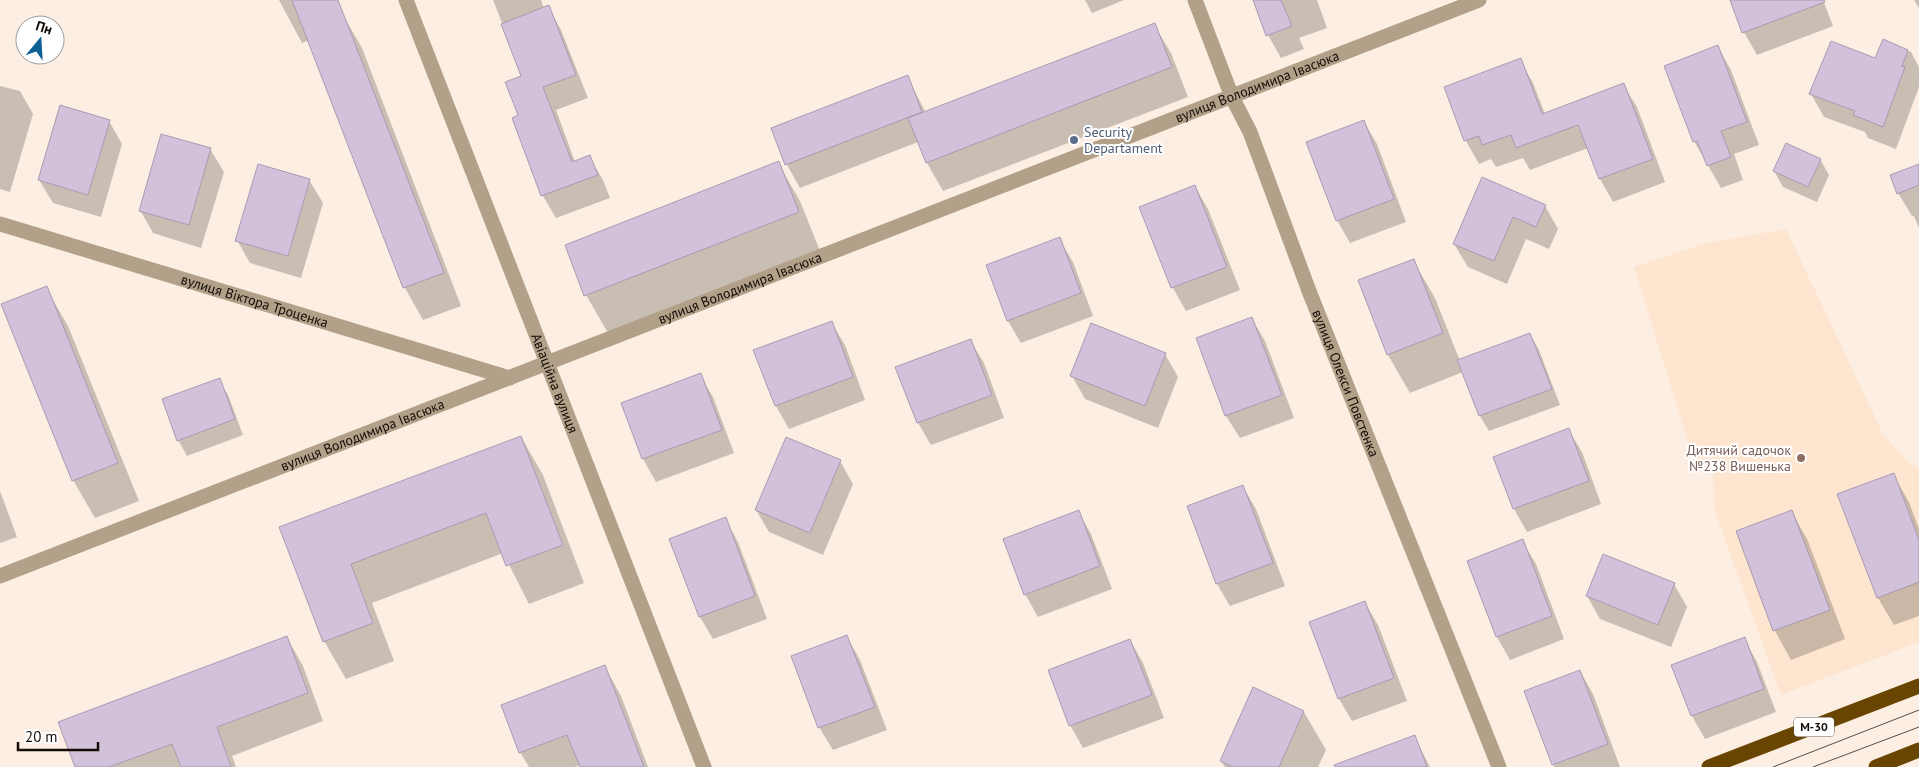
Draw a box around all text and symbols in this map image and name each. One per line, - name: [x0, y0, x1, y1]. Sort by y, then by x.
- north arrow: [15, 15, 65, 65]
- text: Пн: [33, 17, 55, 39]
- street label: вулиця Володимира Івасюка: [1172, 46, 1342, 126]
- place label: Security Departament: [1084, 123, 1163, 157]
- marker: Security Departament: [1068, 134, 1080, 146]
- street label: вулиця Володимира Івасюка: [655, 248, 824, 328]
- street label: вулиця Віктора Троценка: [179, 270, 330, 332]
- street label: вулиця Олекси Повстенка: [1308, 307, 1383, 460]
- street label: Авіаційна вулиця: [527, 331, 582, 436]
- street label: вулиця Володимира Івасюка: [278, 395, 447, 475]
- place label: Дитячий садочок №238 Вишенька: [1686, 441, 1791, 475]
- marker: Дитячий садочок №238 Вишенька: [1795, 452, 1807, 464]
- road number: М-30: [1794, 718, 1834, 736]
- scale bar: [18, 720, 98, 752]
- text: 20 m: [25, 727, 58, 746]

